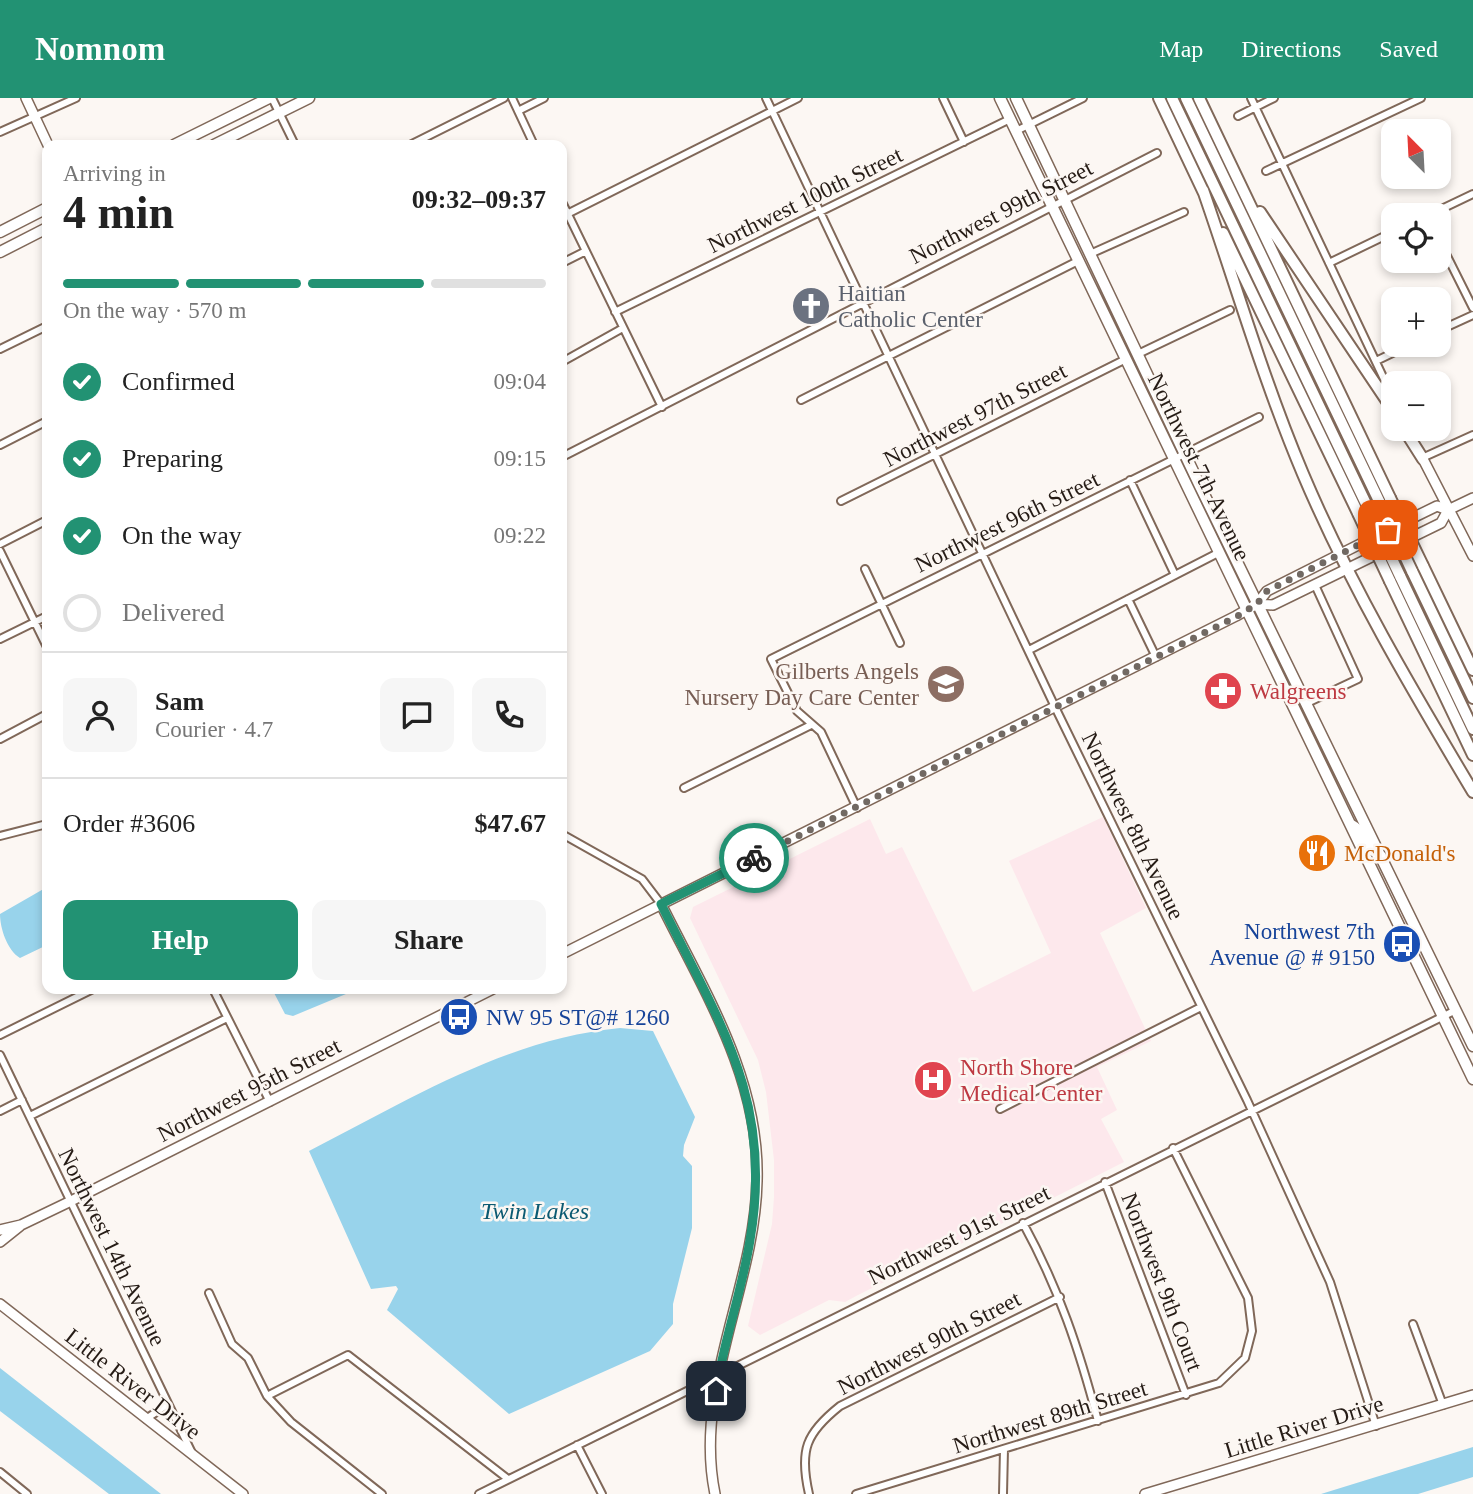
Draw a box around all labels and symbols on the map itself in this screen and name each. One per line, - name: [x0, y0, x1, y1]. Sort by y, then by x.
- north arrow: [1381, 119, 1451, 189]
- street label: Northwest 100th Street: [704, 142, 907, 258]
- street label: Northwest 99th Street: [905, 155, 1097, 269]
- place label: Haitian Catholic Center: [838, 281, 983, 332]
- church icon: Haitian Catholic Center: [790, 285, 832, 327]
- street label: Northwest 97th Street: [879, 358, 1071, 472]
- street label: Northwest 7th Avenue: [1143, 369, 1255, 565]
- street label: Northwest 96th Street: [911, 466, 1104, 577]
- pin: [1358, 500, 1418, 560]
- place label: Gilberts Angels Nursery Day Care Center: [685, 659, 919, 710]
- school or university icon: Gilberts Angels Nursery Day Care Center: [925, 663, 967, 705]
- pharmacy icon: Walgreens: [1202, 670, 1244, 712]
- place label: Walgreens: [1250, 679, 1347, 704]
- street label: Northwest 8th Avenue: [1077, 728, 1189, 924]
- courier: [719, 823, 789, 893]
- restaurant icon: McDonald's: [1296, 832, 1338, 874]
- place label: McDonald's: [1344, 841, 1456, 866]
- place label: Northwest 7th Avenue @ # 9150: [1209, 919, 1375, 970]
- bus stop icon: Northwest 7th Avenue @ # 9150: [1381, 923, 1423, 965]
- bus stop icon: NW 95 ST@# 1260: [438, 996, 480, 1038]
- place label: NW 95 ST@# 1260: [486, 1005, 670, 1030]
- street label: Northwest 95th Street: [153, 1033, 345, 1147]
- place label: North Shore Medical Center: [960, 1055, 1103, 1106]
- hospital icon: North Shore Medical Center: [912, 1059, 954, 1101]
- street label: Northwest 14th Avenue: [53, 1144, 171, 1350]
- street label: Northwest 91st Street: [864, 1180, 1055, 1290]
- street label: Northwest 9th Court: [1116, 1189, 1208, 1375]
- water label: Twin Lakes: [481, 1198, 589, 1224]
- street label: Northwest 90th Street: [833, 1286, 1025, 1400]
- street label: Little River Drive: [60, 1323, 206, 1445]
- pin: [686, 1361, 746, 1421]
- street label: Northwest 89th Street: [950, 1375, 1151, 1458]
- street label: Little River Drive: [1222, 1391, 1386, 1463]

